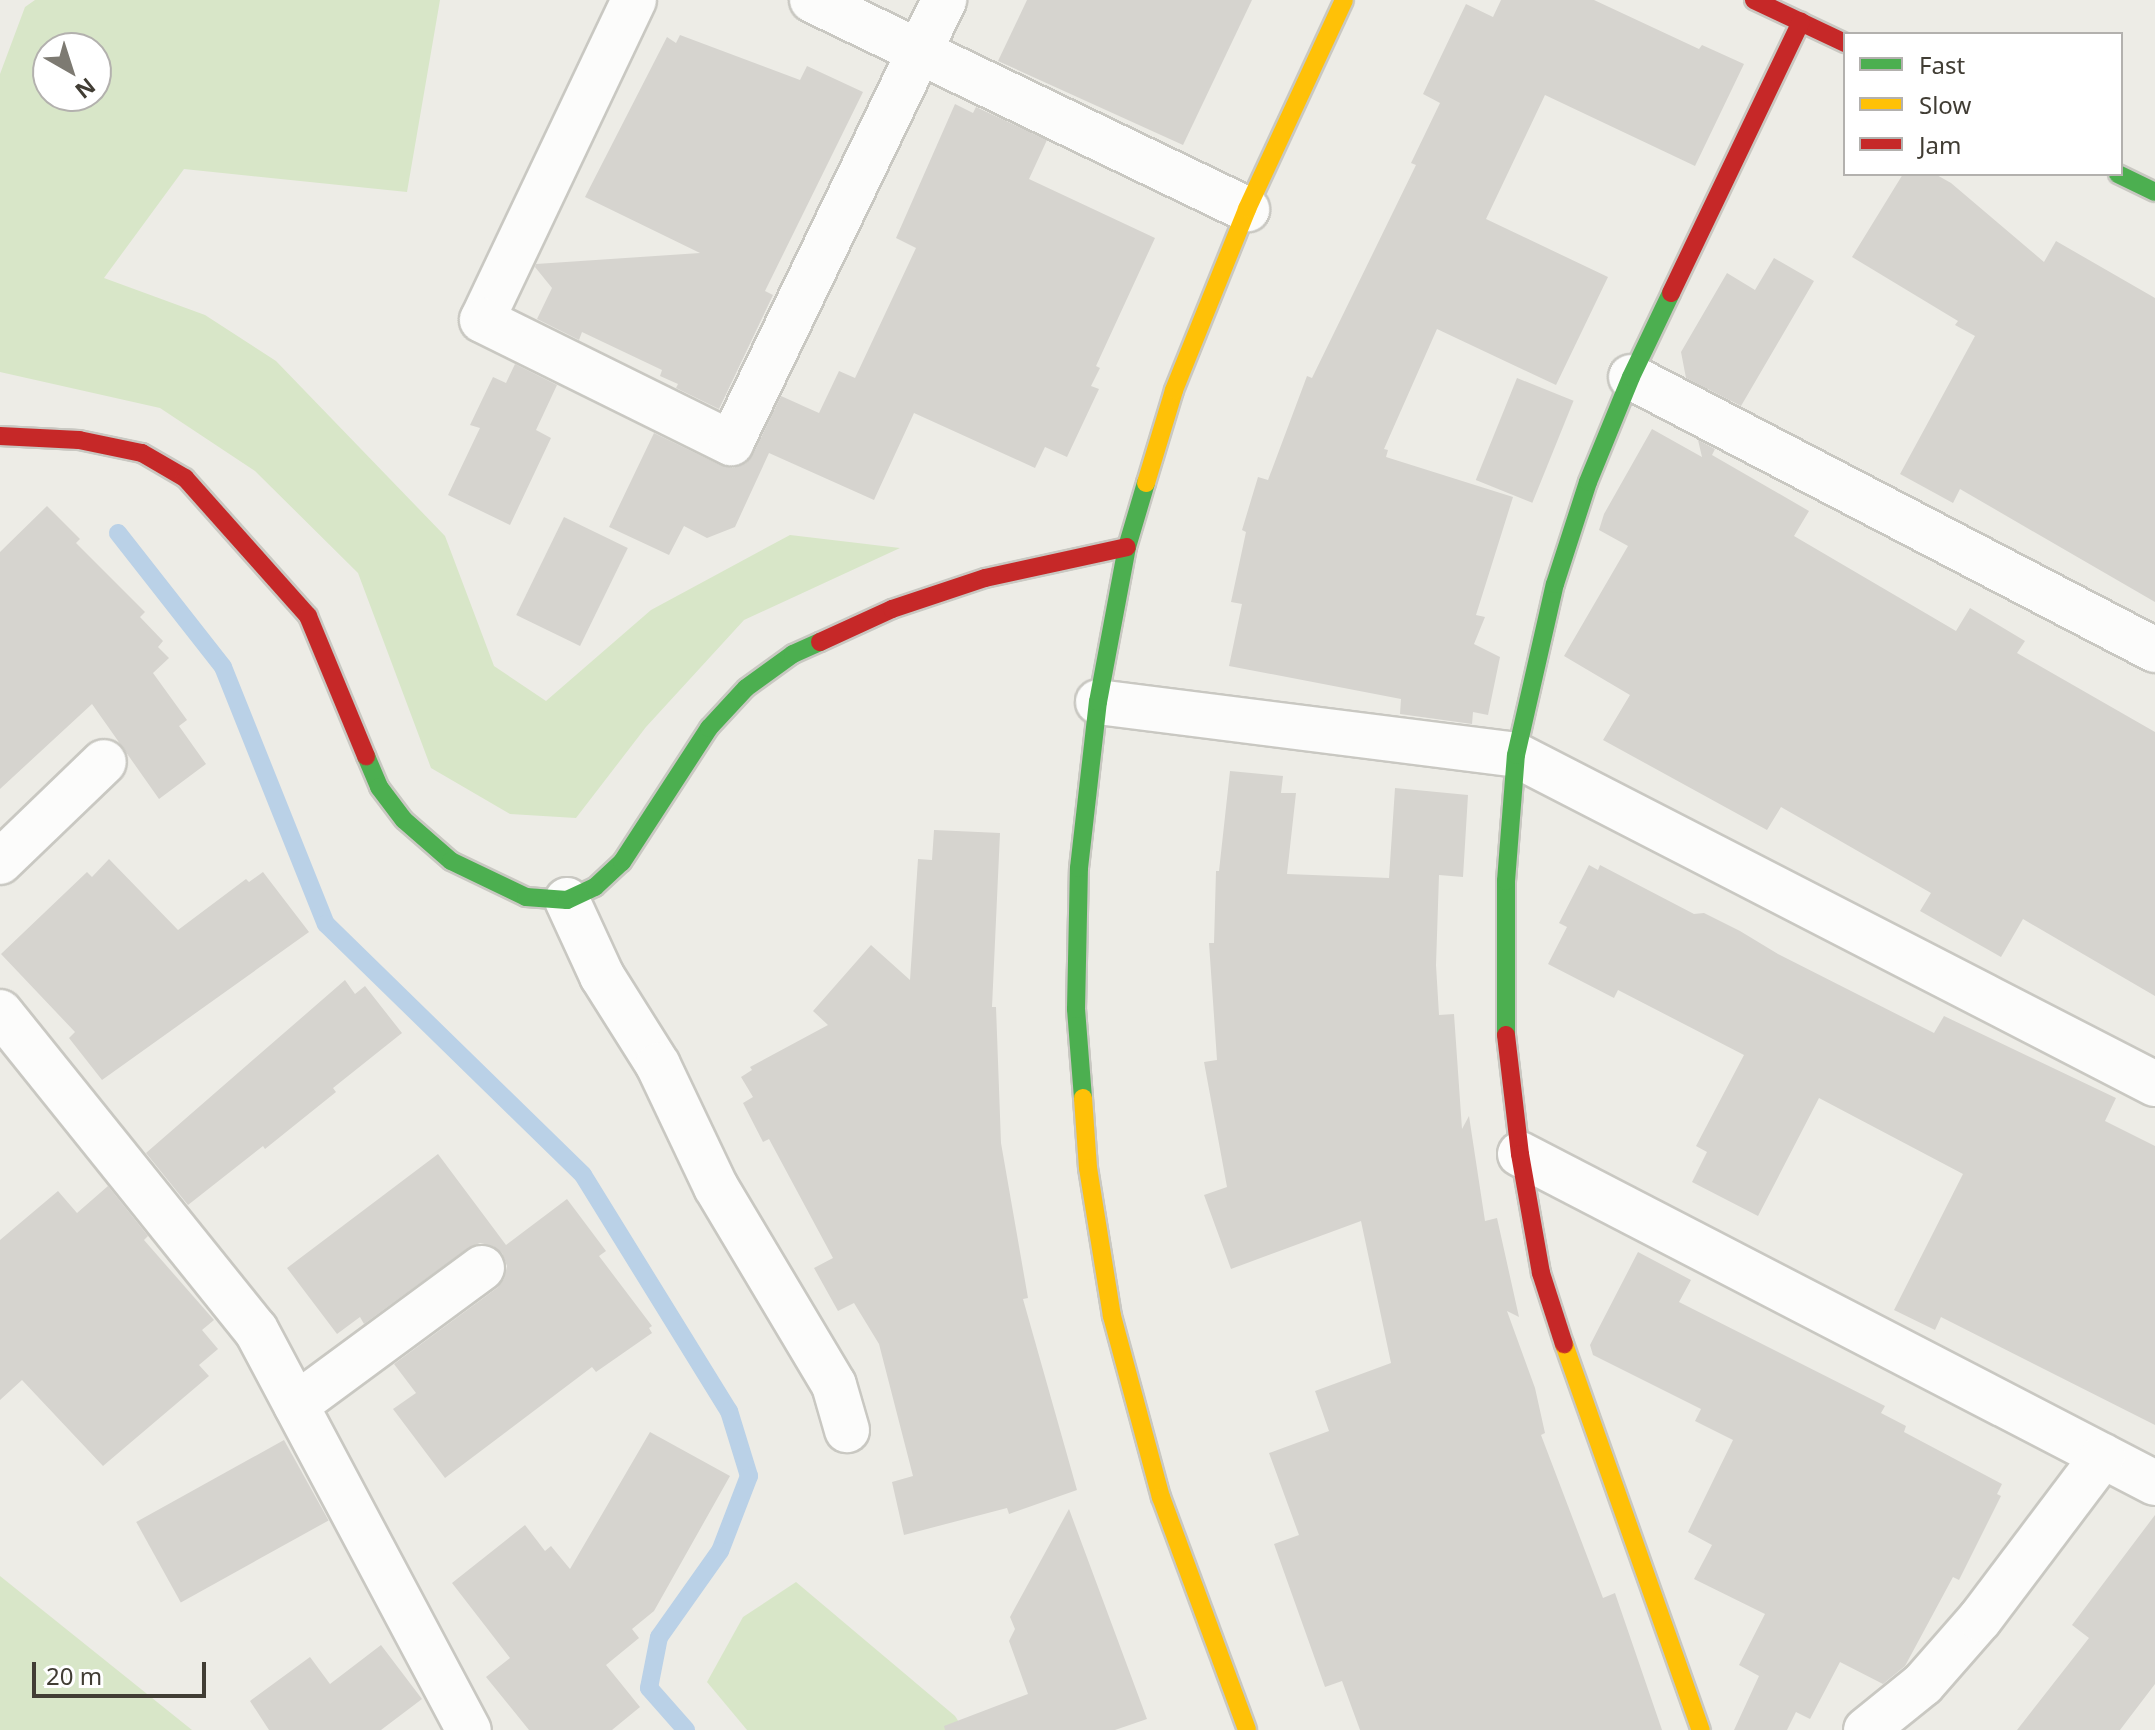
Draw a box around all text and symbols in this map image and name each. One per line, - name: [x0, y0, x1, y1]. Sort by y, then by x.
- north arrow: [32, 32, 112, 112]
- legend: [1843, 32, 2123, 176]
- text: Fast: [1919, 48, 1965, 81]
- text: N: [69, 72, 102, 106]
- text: Slow: [1919, 88, 1971, 121]
- text: Jam: [1919, 128, 1961, 161]
- scale bar: [36, 1646, 210, 1696]
- text: 20 m: [46, 1659, 102, 1692]

